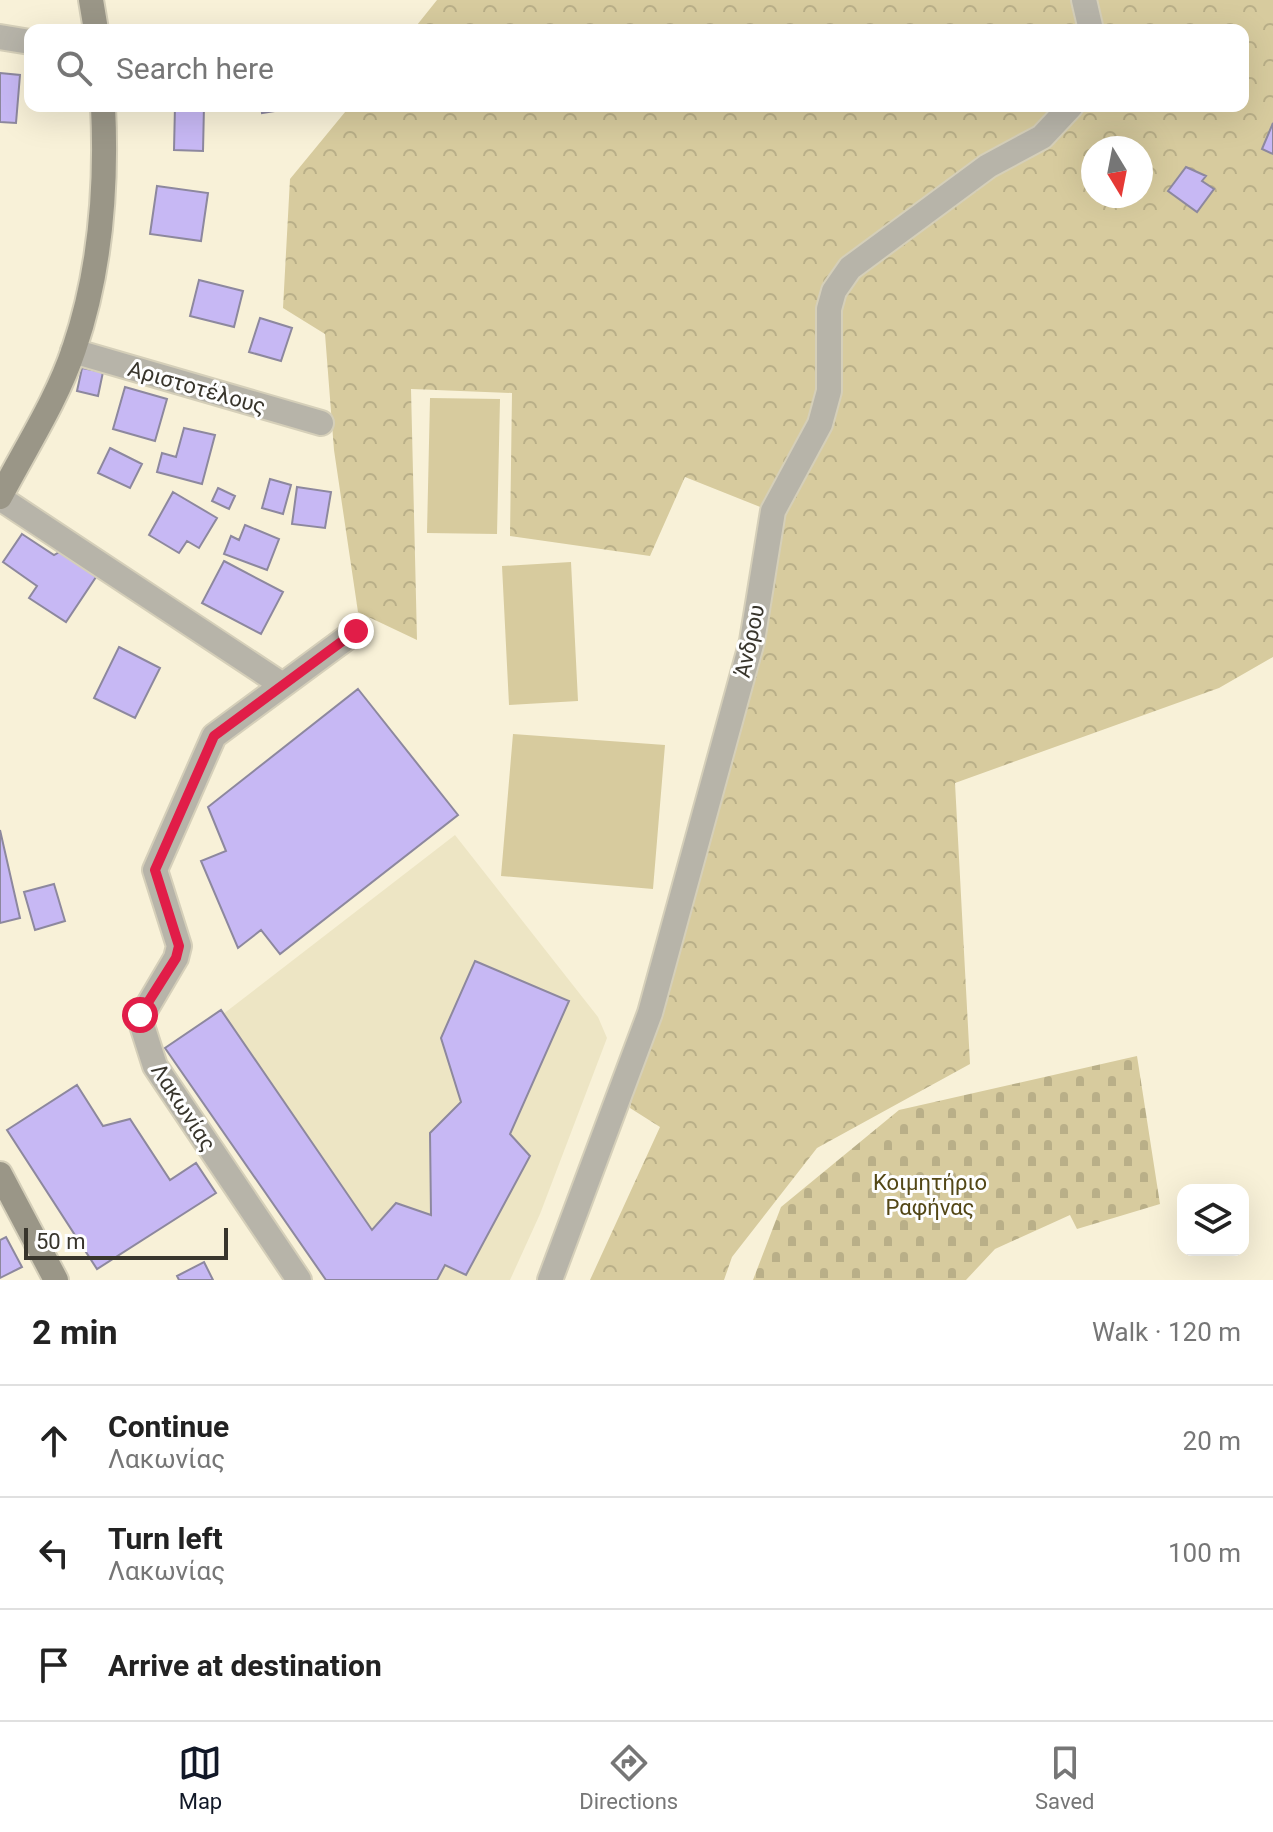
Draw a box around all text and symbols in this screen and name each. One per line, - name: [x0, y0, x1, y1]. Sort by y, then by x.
- search box: [24, 24, 1249, 112]
- icon: search: [52, 46, 96, 90]
- text: Search here: [116, 51, 274, 86]
- north arrow: [1081, 136, 1153, 208]
- street label: Αριστοτέλους: [125, 356, 268, 419]
- street label: Άνδρου: [730, 602, 769, 680]
- route end: [338, 613, 374, 649]
- route start: [122, 997, 158, 1033]
- street label: Λακωνίας: [146, 1059, 221, 1156]
- park label: Κοιμητήριο Ραφήνας: [873, 1170, 987, 1220]
- map controls: [1177, 1184, 1249, 1256]
- button: layers: [1177, 1184, 1249, 1256]
- scale bar: [24, 1224, 228, 1260]
- text: 50 m: [36, 1229, 85, 1254]
- text: 2 min: [32, 1312, 117, 1352]
- text: Walk · 120 m: [1092, 1317, 1241, 1347]
- text: Continue: [108, 1409, 229, 1444]
- icon: ahead: [32, 1419, 76, 1463]
- text: 20 m: [1183, 1426, 1241, 1456]
- text: Λακωνίας: [108, 1444, 225, 1474]
- text: Turn left: [108, 1521, 223, 1556]
- icon: left: [32, 1531, 76, 1575]
- text: 100 m: [1168, 1538, 1241, 1568]
- text: Λακωνίας: [108, 1556, 225, 1586]
- icon: arrive: [32, 1643, 76, 1687]
- text: Arrive at destination: [108, 1648, 382, 1683]
- tab: Map: [178, 1741, 222, 1814]
- tab: Directions: [579, 1741, 678, 1814]
- tab: Saved: [1035, 1741, 1095, 1814]

